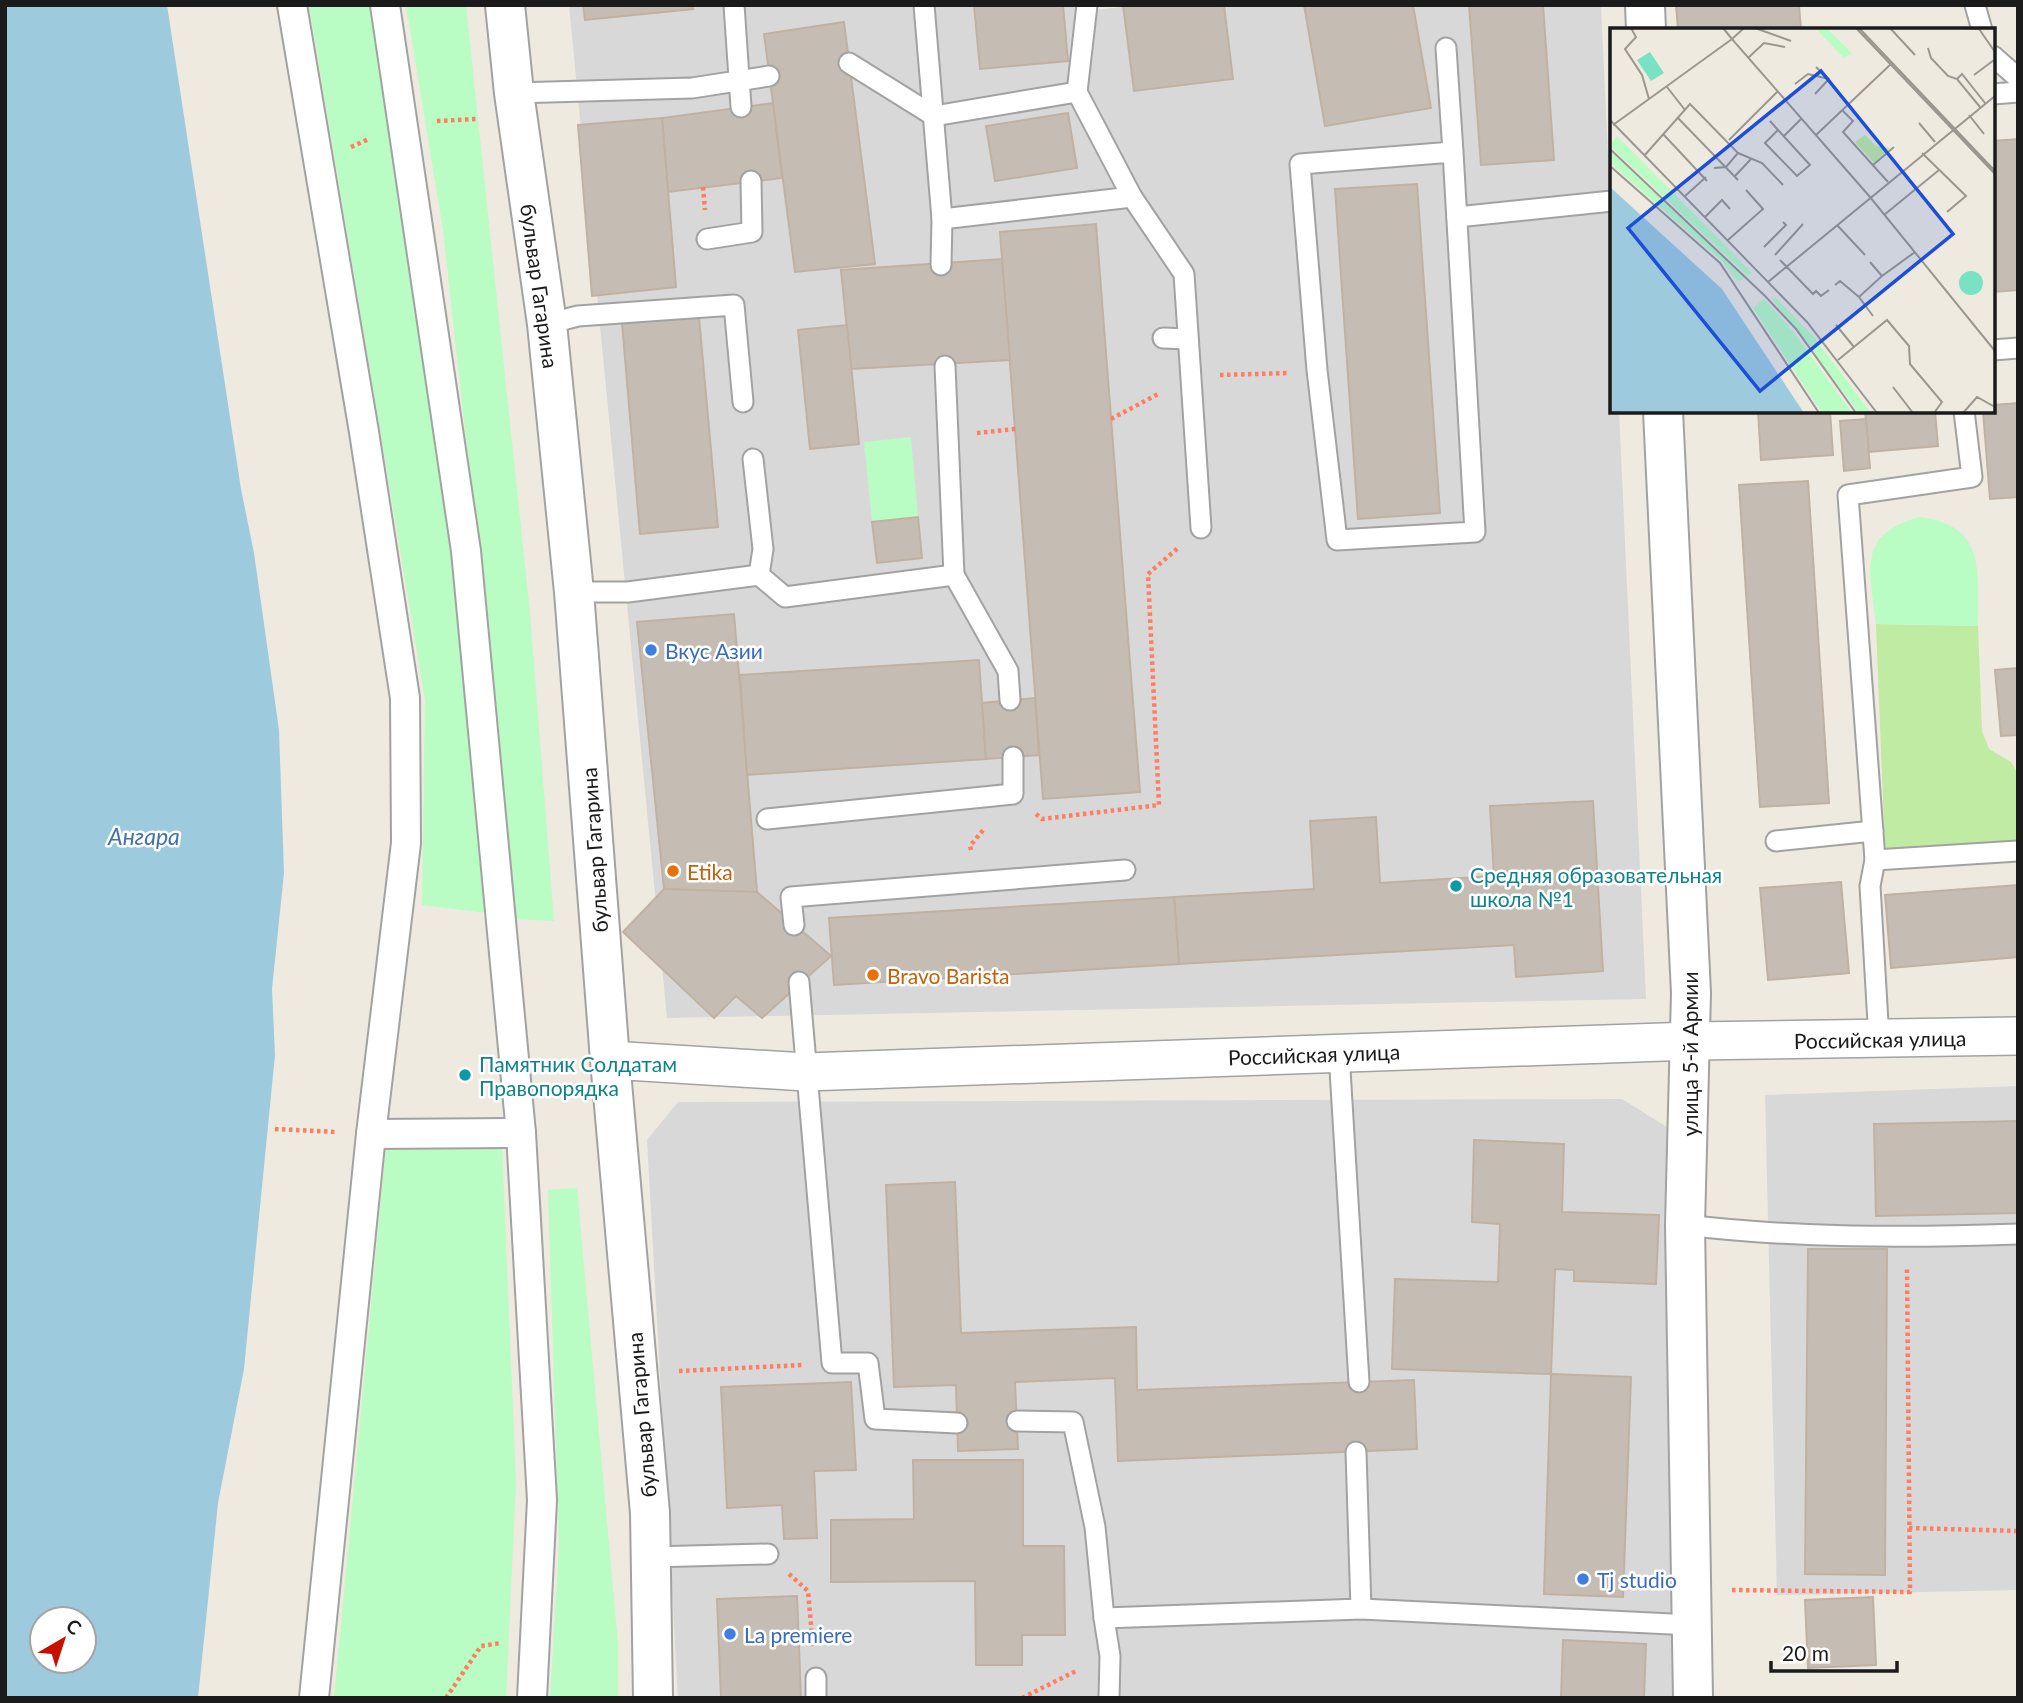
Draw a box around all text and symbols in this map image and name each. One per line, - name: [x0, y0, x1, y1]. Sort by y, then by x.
- inset map: [1610, 28, 1995, 413]
- street label: бульвар Гагарина: [516, 202, 564, 370]
- place label: Вкус Азии: [665, 638, 763, 663]
- marker: Вкус Азии: [643, 642, 659, 658]
- street label: бульвар Гагарина: [576, 766, 612, 934]
- water label: Ангара: [107, 822, 180, 850]
- place label: Etika: [687, 859, 733, 884]
- place label: Средняя образовательная школа №1: [1470, 862, 1722, 911]
- marker: Etika: [665, 863, 681, 879]
- marker: Средняя образовательная школа №1: [1448, 878, 1464, 894]
- place label: Bravo Barista: [887, 963, 1009, 988]
- marker: Bravo Barista: [865, 967, 881, 983]
- street label: улица 5-й Армии: [1677, 971, 1702, 1137]
- street label: Российская улица: [1794, 1025, 1966, 1053]
- street label: Российская улица: [1227, 1038, 1401, 1070]
- place label: Памятник Солдатам Правопорядка: [479, 1051, 677, 1100]
- marker: Памятник Солдатам Правопорядка: [457, 1067, 473, 1083]
- street label: бульвар Гагарина: [621, 1331, 661, 1499]
- place label: Tj studio: [1597, 1567, 1677, 1592]
- marker: Tj studio: [1575, 1571, 1591, 1587]
- north arrow: [28, 1605, 98, 1675]
- text: С: [62, 1614, 86, 1640]
- place label: La premiere: [744, 1622, 852, 1647]
- marker: La premiere: [722, 1626, 738, 1642]
- scale bar: [1771, 1630, 1897, 1674]
- text: 20 m: [1782, 1640, 1829, 1665]

